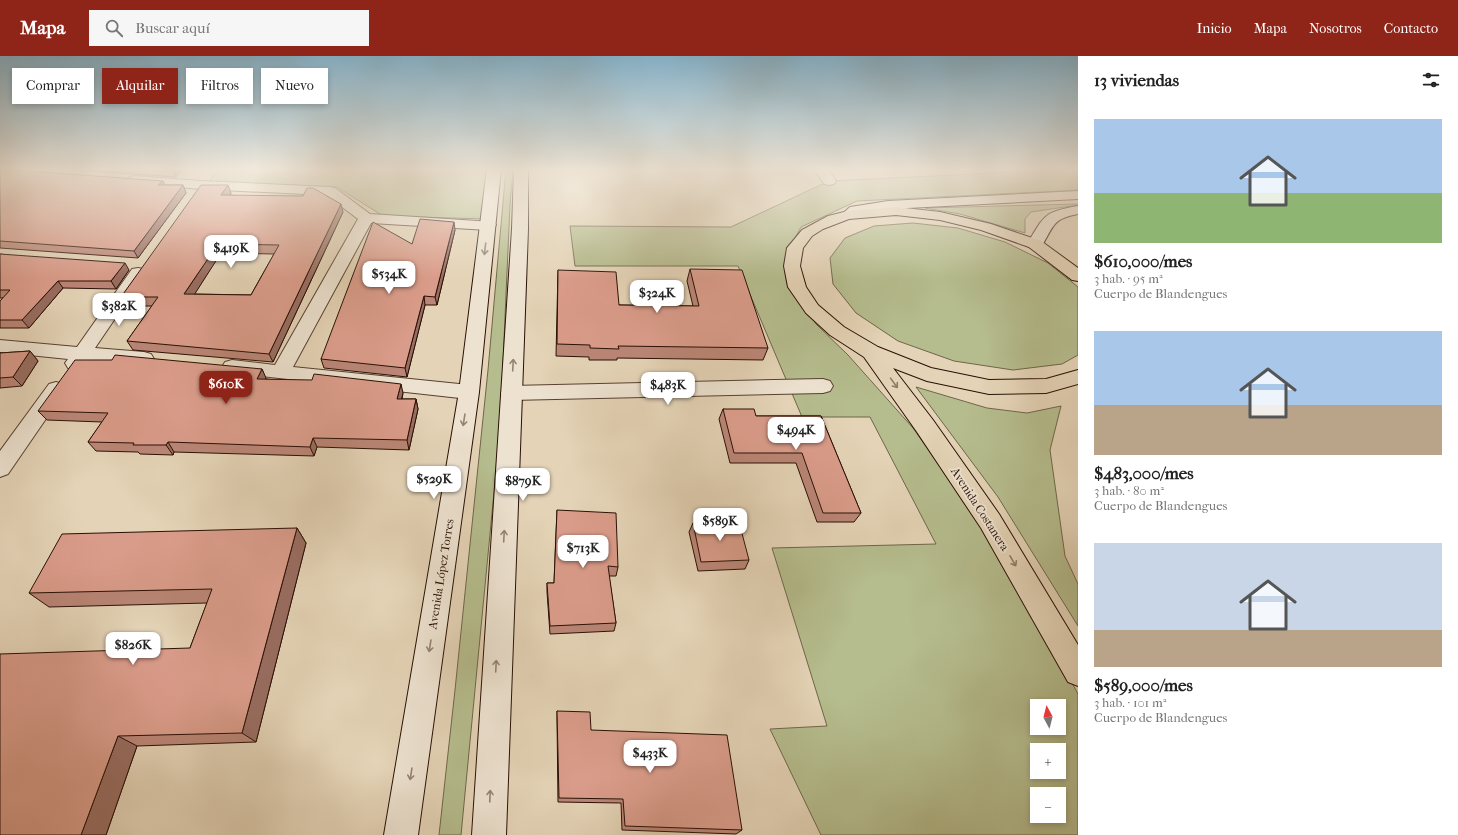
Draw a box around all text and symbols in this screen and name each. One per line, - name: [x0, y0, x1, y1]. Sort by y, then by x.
- search box: [89, 10, 369, 46]
- text: Mapa: [20, 17, 65, 39]
- icon: search: [103, 17, 125, 39]
- text: Buscar aquí: [135, 19, 210, 37]
- text: Inicio: [1197, 20, 1232, 37]
- text: Mapa: [1254, 20, 1287, 37]
- text: Nosotros: [1309, 20, 1362, 37]
- text: Contacto: [1384, 20, 1438, 37]
- chip: Comprar: [12, 68, 94, 104]
- chip: Alquilar: [102, 68, 178, 104]
- chip: Filtros: [186, 68, 253, 104]
- chip: Nuevo: [261, 68, 328, 104]
- icon: filters: [1420, 69, 1442, 91]
- text: 13 viviendas: [1094, 70, 1179, 90]
- icon: home: [1232, 145, 1304, 217]
- pin: $419K: [203, 235, 259, 269]
- text: $419K: [213, 240, 249, 255]
- one-way arrow: [481, 242, 489, 255]
- text: $610,000/mes: [1094, 251, 1192, 271]
- pin: $534K: [361, 261, 417, 295]
- text: $534K: [371, 266, 407, 281]
- text: 3 hab. · 95 m²: [1094, 271, 1163, 286]
- pin: $324K: [629, 280, 685, 314]
- text: $324K: [639, 285, 675, 300]
- text: Cuerpo de Blandengues: [1094, 286, 1227, 301]
- pin: $382K: [91, 293, 147, 327]
- text: $382K: [101, 298, 137, 313]
- icon: home: [1232, 357, 1304, 429]
- one-way arrow: [509, 359, 517, 372]
- pin: $610K: [198, 371, 254, 405]
- pin: $483K: [640, 372, 696, 406]
- text: $610K: [208, 376, 244, 391]
- text: $483K: [650, 377, 686, 392]
- one-way arrow: [890, 378, 898, 389]
- one-way arrow: [460, 413, 468, 426]
- pin: $494K: [768, 417, 824, 451]
- text: $494K: [777, 422, 815, 437]
- text: $483,000/mes: [1094, 463, 1193, 483]
- street label: Avenida Costanera: [947, 464, 1012, 554]
- pin: $529K: [406, 466, 462, 500]
- pin: $879K: [495, 468, 551, 502]
- text: $529K: [416, 471, 452, 486]
- text: $879K: [505, 473, 541, 488]
- text: 3 hab. · 80 m²: [1094, 483, 1164, 498]
- text: Cuerpo de Blandengues: [1094, 498, 1227, 513]
- pin: $589K: [692, 508, 748, 542]
- text: $589K: [702, 513, 738, 528]
- street label: Avenida López Torres: [425, 517, 457, 631]
- one-way arrow: [500, 530, 507, 543]
- pin: $713K: [555, 535, 611, 569]
- text: $713K: [567, 540, 599, 555]
- one-way arrow: [1009, 555, 1017, 567]
- icon: home: [1232, 569, 1304, 641]
- pin: $826K: [105, 632, 161, 666]
- text: $826K: [115, 637, 151, 652]
- one-way arrow: [426, 639, 434, 652]
- one-way arrow: [493, 660, 500, 673]
- text: $589,000/mes: [1094, 675, 1193, 695]
- text: 3 hab. · 101 m²: [1094, 695, 1167, 710]
- north arrow: [1030, 699, 1066, 735]
- map controls: [1030, 699, 1066, 823]
- text: Cuerpo de Blandengues: [1094, 710, 1227, 725]
- pin: $433K: [622, 740, 678, 774]
- button: +: [1030, 743, 1066, 779]
- text: $433K: [633, 745, 667, 760]
- one-way arrow: [407, 767, 415, 780]
- button: −: [1030, 787, 1066, 823]
- one-way arrow: [487, 790, 494, 803]

